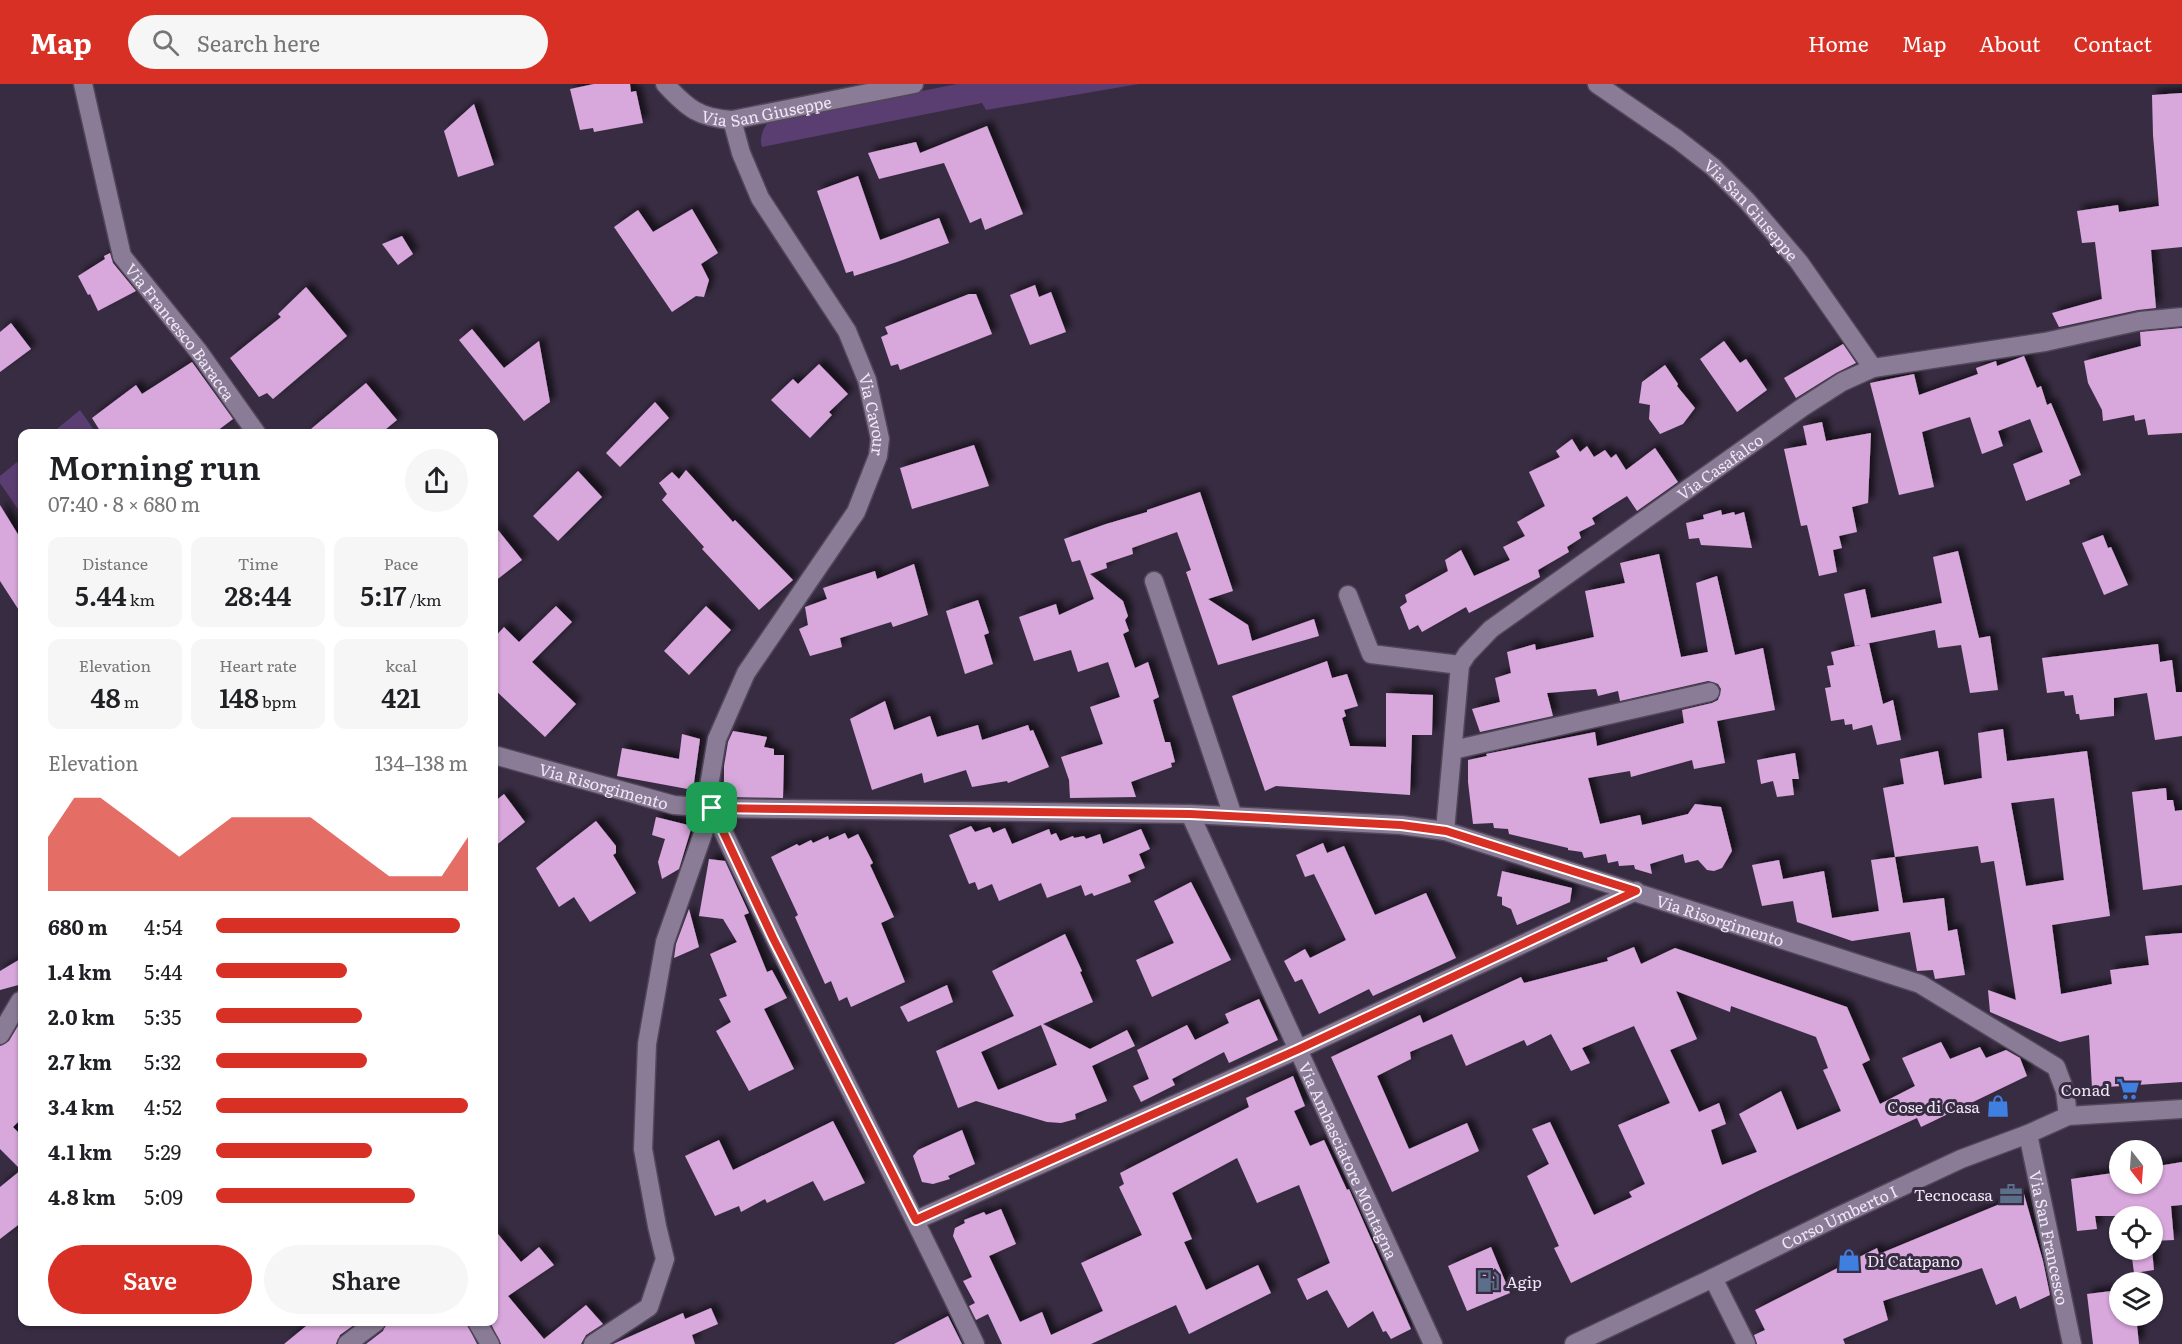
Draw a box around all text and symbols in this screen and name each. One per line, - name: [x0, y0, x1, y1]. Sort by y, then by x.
- search box: [128, 15, 548, 69]
- text: Map: [30, 21, 92, 63]
- icon: search: [149, 26, 182, 59]
- text: Search here: [197, 26, 320, 59]
- text: Home: [1808, 27, 1869, 58]
- text: Map: [1902, 27, 1946, 58]
- text: About: [1979, 27, 2041, 58]
- text: Contact: [2074, 27, 2152, 58]
- street label: Via San Giuseppe: [699, 89, 833, 132]
- street label: Via San Giuseppe: [1699, 152, 1805, 266]
- street label: Via Francesco Baracca: [120, 257, 242, 406]
- street label: Via Cavour: [853, 369, 892, 457]
- street label: Via Casafalco: [1671, 427, 1768, 505]
- text: Morning run: [48, 441, 261, 490]
- button: share: [405, 449, 468, 512]
- text: 07:40 · 8 × 680 m: [48, 488, 200, 518]
- text: Distance: [82, 551, 148, 575]
- text: Time: [238, 551, 278, 575]
- text: Pace: [384, 551, 418, 575]
- text: 5.44: [75, 575, 127, 614]
- text: 28:44: [225, 575, 291, 614]
- text: 5:17: [360, 575, 406, 614]
- text: km: [127, 587, 155, 611]
- text: /km: [406, 587, 442, 611]
- text: Elevation: [79, 653, 151, 677]
- text: Heart rate: [219, 653, 297, 677]
- text: kcal: [385, 653, 417, 677]
- text: 48: [91, 677, 121, 716]
- text: 148: [219, 677, 259, 716]
- text: 421: [381, 677, 421, 716]
- text: m: [121, 689, 139, 713]
- text: bpm: [259, 689, 297, 713]
- text: Elevation: [48, 747, 138, 777]
- text: 134–138 m: [375, 747, 468, 777]
- street label: Via Risorgimento: [536, 756, 671, 815]
- pin: [686, 782, 737, 833]
- icon: arrive: [695, 791, 728, 824]
- street label: Via Risorgimento: [1653, 888, 1788, 952]
- text: 680 m: [48, 911, 108, 941]
- text: 4:54: [144, 911, 183, 941]
- text: 1.4 km: [48, 956, 112, 986]
- text: 5:44: [144, 956, 182, 986]
- text: 2.0 km: [48, 1001, 115, 1031]
- text: 5:35: [144, 1001, 182, 1031]
- text: 2.7 km: [48, 1046, 112, 1076]
- text: 5:32: [144, 1046, 181, 1076]
- street label: Via Ambasciatore Montagna: [1293, 1058, 1405, 1263]
- supermarket icon: Conad: [2115, 1076, 2141, 1102]
- place label: Conad: [2061, 1077, 2110, 1101]
- text: 3.4 km: [48, 1091, 115, 1121]
- text: 4:52: [144, 1091, 182, 1121]
- shop icon: Cose di Casa: [1985, 1093, 2011, 1119]
- place label: Cose di Casa: [1887, 1094, 1980, 1118]
- text: 4.1 km: [48, 1136, 112, 1166]
- text: 5:29: [144, 1136, 181, 1166]
- north arrow: [2109, 1140, 2163, 1194]
- map controls: [2109, 1140, 2163, 1326]
- street label: Via San Francesco: [2024, 1168, 2076, 1307]
- street label: Corso Umberto I: [1777, 1179, 1901, 1255]
- text: 4.8 km: [48, 1181, 116, 1211]
- text: 5:09: [144, 1181, 183, 1211]
- office icon: Tecnocasa: [1998, 1181, 2024, 1207]
- place label: Tecnocasa: [1914, 1182, 1993, 1206]
- button: locate: [2109, 1206, 2163, 1260]
- button: Save: [48, 1245, 252, 1314]
- button: Share: [264, 1245, 468, 1314]
- shop icon: Di Catapano: [1836, 1247, 1862, 1273]
- place label: Di Catapano: [1867, 1248, 1960, 1272]
- fuel station icon: Agip: [1475, 1268, 1501, 1294]
- place label: Agip: [1506, 1269, 1542, 1293]
- button: layers: [2109, 1272, 2163, 1326]

